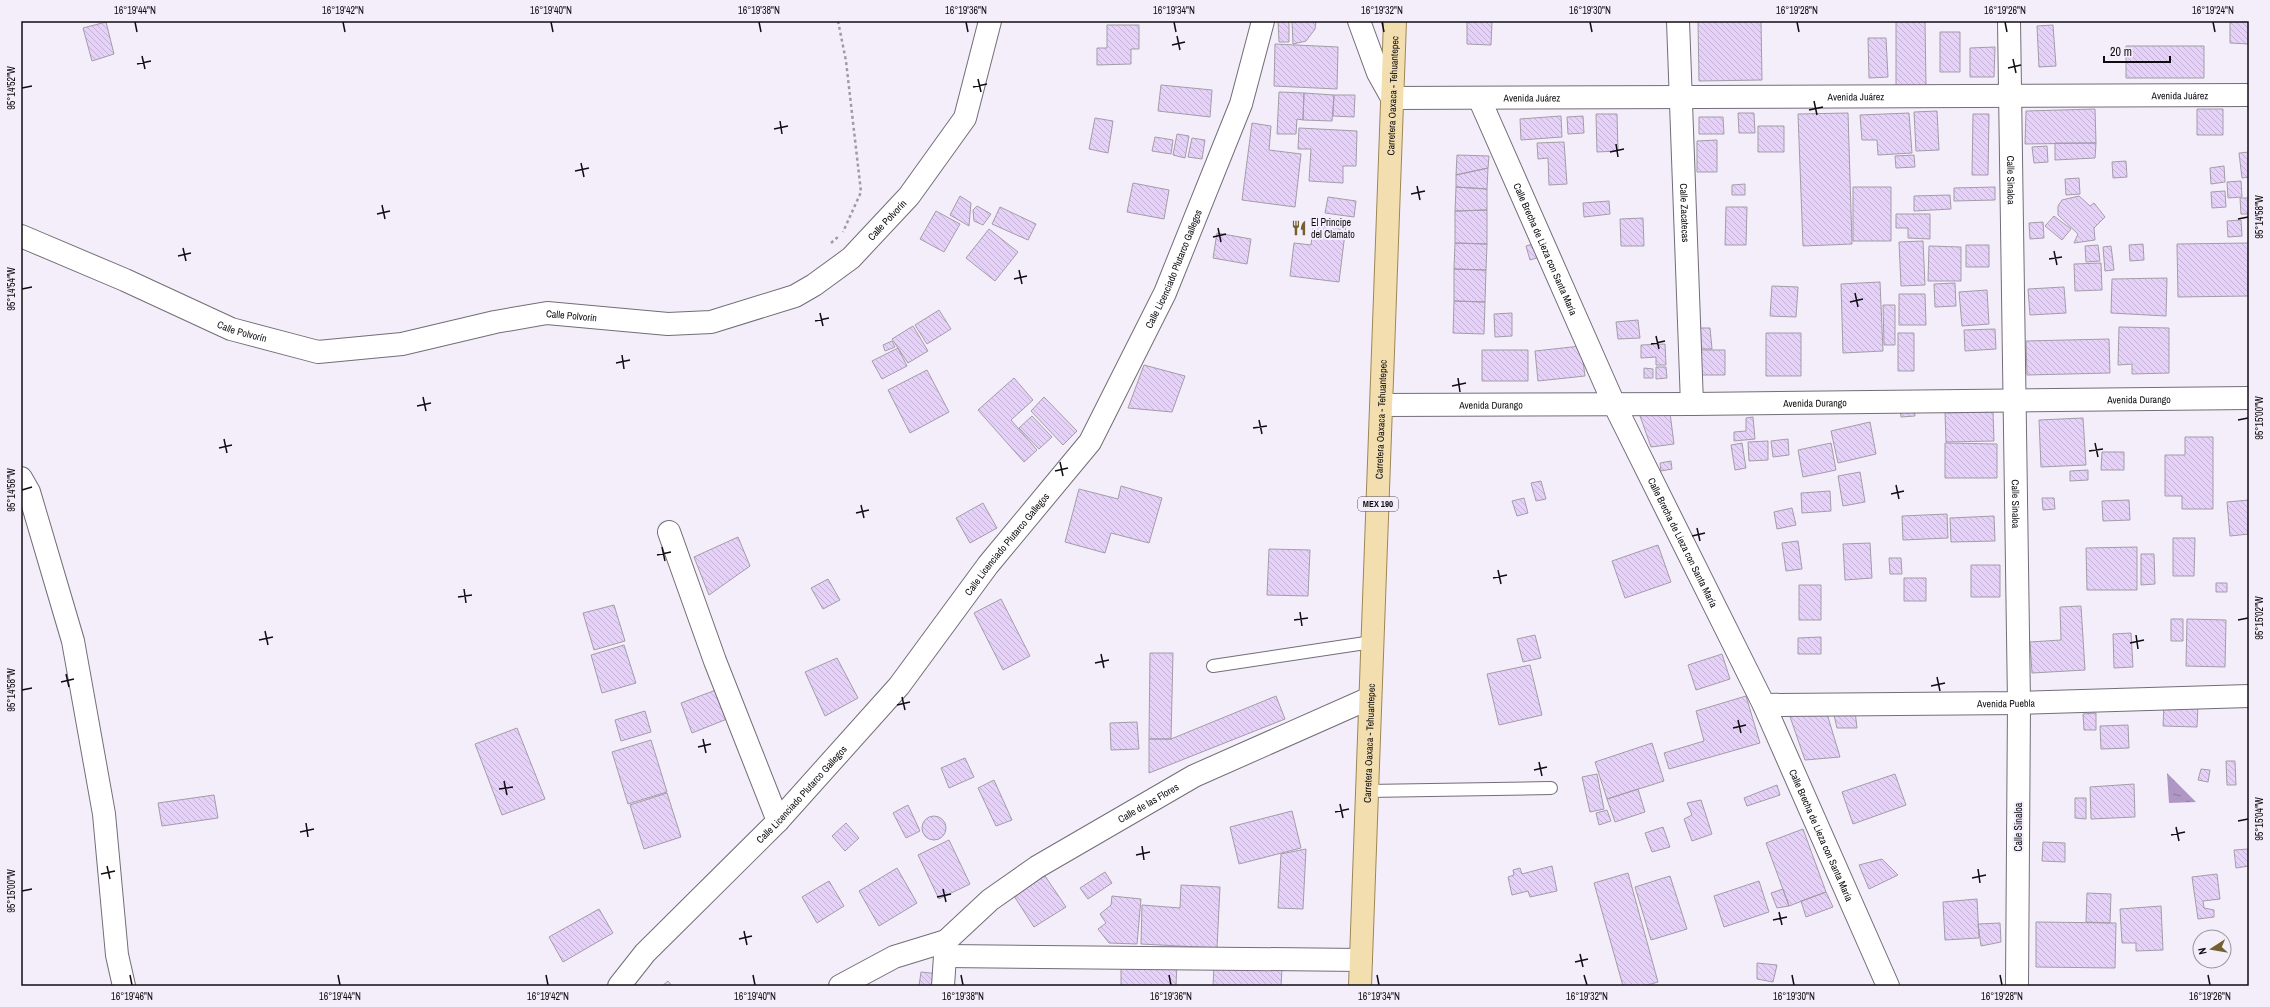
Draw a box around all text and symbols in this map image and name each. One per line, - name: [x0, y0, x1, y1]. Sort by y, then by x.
- text: 16°19'44"N: [114, 4, 156, 17]
- text: 16°19'42"N: [322, 4, 364, 17]
- text: 16°19'40"N: [530, 4, 572, 17]
- text: 16°19'38"N: [738, 4, 780, 17]
- text: 16°19'36"N: [945, 4, 987, 17]
- text: 16°19'34"N: [1153, 4, 1195, 17]
- text: 16°19'32"N: [1361, 4, 1403, 17]
- text: 16°19'30"N: [1569, 4, 1611, 17]
- text: 16°19'28"N: [1776, 4, 1818, 17]
- text: 16°19'26"N: [1984, 4, 2026, 17]
- text: 16°19'24"N: [2192, 4, 2234, 17]
- street label: Carretera Oaxaca - Tehuantepec: [1384, 36, 1401, 155]
- scale bar: [2104, 38, 2170, 64]
- text: 20 m: [2110, 44, 2132, 60]
- text: 95°14'52"W: [5, 66, 18, 110]
- street label: Avenida Juárez: [2151, 89, 2208, 102]
- street label: Avenida Juárez: [1827, 90, 1884, 103]
- street label: Avenida Juárez: [1503, 91, 1560, 104]
- street label: Calle Sinaloa: [2004, 155, 2018, 205]
- street label: Calle Brecha de Lieza con Santa María: [1511, 181, 1581, 318]
- street label: Calle Zacatecas: [1677, 183, 1693, 243]
- text: 95°14'58"W: [2253, 195, 2266, 239]
- street label: Calle Polvorín: [865, 197, 909, 243]
- street label: Calle Licenciado Plutarco Gallegos: [1142, 207, 1204, 330]
- place label: El Principe del Clamato: [1311, 216, 1355, 241]
- restaurant icon: El Principe del Clamato: [1290, 219, 1308, 237]
- text: 95°14'54"W: [5, 267, 18, 311]
- street label: Calle Polvorín: [545, 306, 598, 324]
- street label: Calle Polvorín: [215, 317, 268, 345]
- street label: Carretera Oaxaca - Tehuantepec: [1372, 359, 1389, 479]
- street label: Avenida Durango: [2106, 392, 2171, 406]
- street label: Avenida Durango: [1782, 396, 1847, 410]
- text: 95°15'00"W: [2253, 396, 2266, 440]
- street label: Avenida Durango: [1458, 398, 1523, 411]
- text: 95°14'56"W: [5, 468, 18, 512]
- street label: Calle Brecha de Lieza con Santa María: [1645, 475, 1721, 610]
- street label: Calle Sinaloa: [2009, 479, 2023, 529]
- street label: Calle Licenciado Plutarco Gallegos: [961, 490, 1052, 598]
- road number: MEX 190: [1358, 497, 1398, 511]
- text: 95°15'02"W: [2253, 596, 2266, 640]
- text: 95°14'58"W: [5, 668, 18, 712]
- street label: Carretera Oaxaca - Tehuantepec: [1360, 683, 1377, 803]
- street label: Avenida Puebla: [1976, 696, 2036, 710]
- street label: Calle Licenciado Plutarco Gallegos: [753, 742, 849, 846]
- street label: Calle Brecha de Lieza con Santa María: [1787, 767, 1856, 904]
- street label: Calle de las Flores: [1115, 780, 1181, 825]
- text: 95°15'04"W: [2253, 797, 2266, 841]
- street label: Calle Sinaloa: [2012, 802, 2025, 851]
- text: 95°15'00"W: [5, 869, 18, 913]
- north arrow: [2192, 929, 2232, 969]
- text: N: [2195, 946, 2210, 956]
- text: 16°19'46"N: [111, 990, 153, 1003]
- text: 16°19'44"N: [319, 990, 361, 1003]
- text: 16°19'42"N: [527, 990, 569, 1003]
- text: 16°19'40"N: [734, 990, 776, 1003]
- text: 16°19'38"N: [942, 990, 984, 1003]
- text: 16°19'36"N: [1150, 990, 1192, 1003]
- text: 16°19'34"N: [1358, 990, 1400, 1003]
- text: 16°19'32"N: [1566, 990, 1608, 1003]
- text: 16°19'30"N: [1773, 990, 1815, 1003]
- text: 16°19'28"N: [1981, 990, 2023, 1003]
- text: 16°19'26"N: [2189, 990, 2231, 1003]

